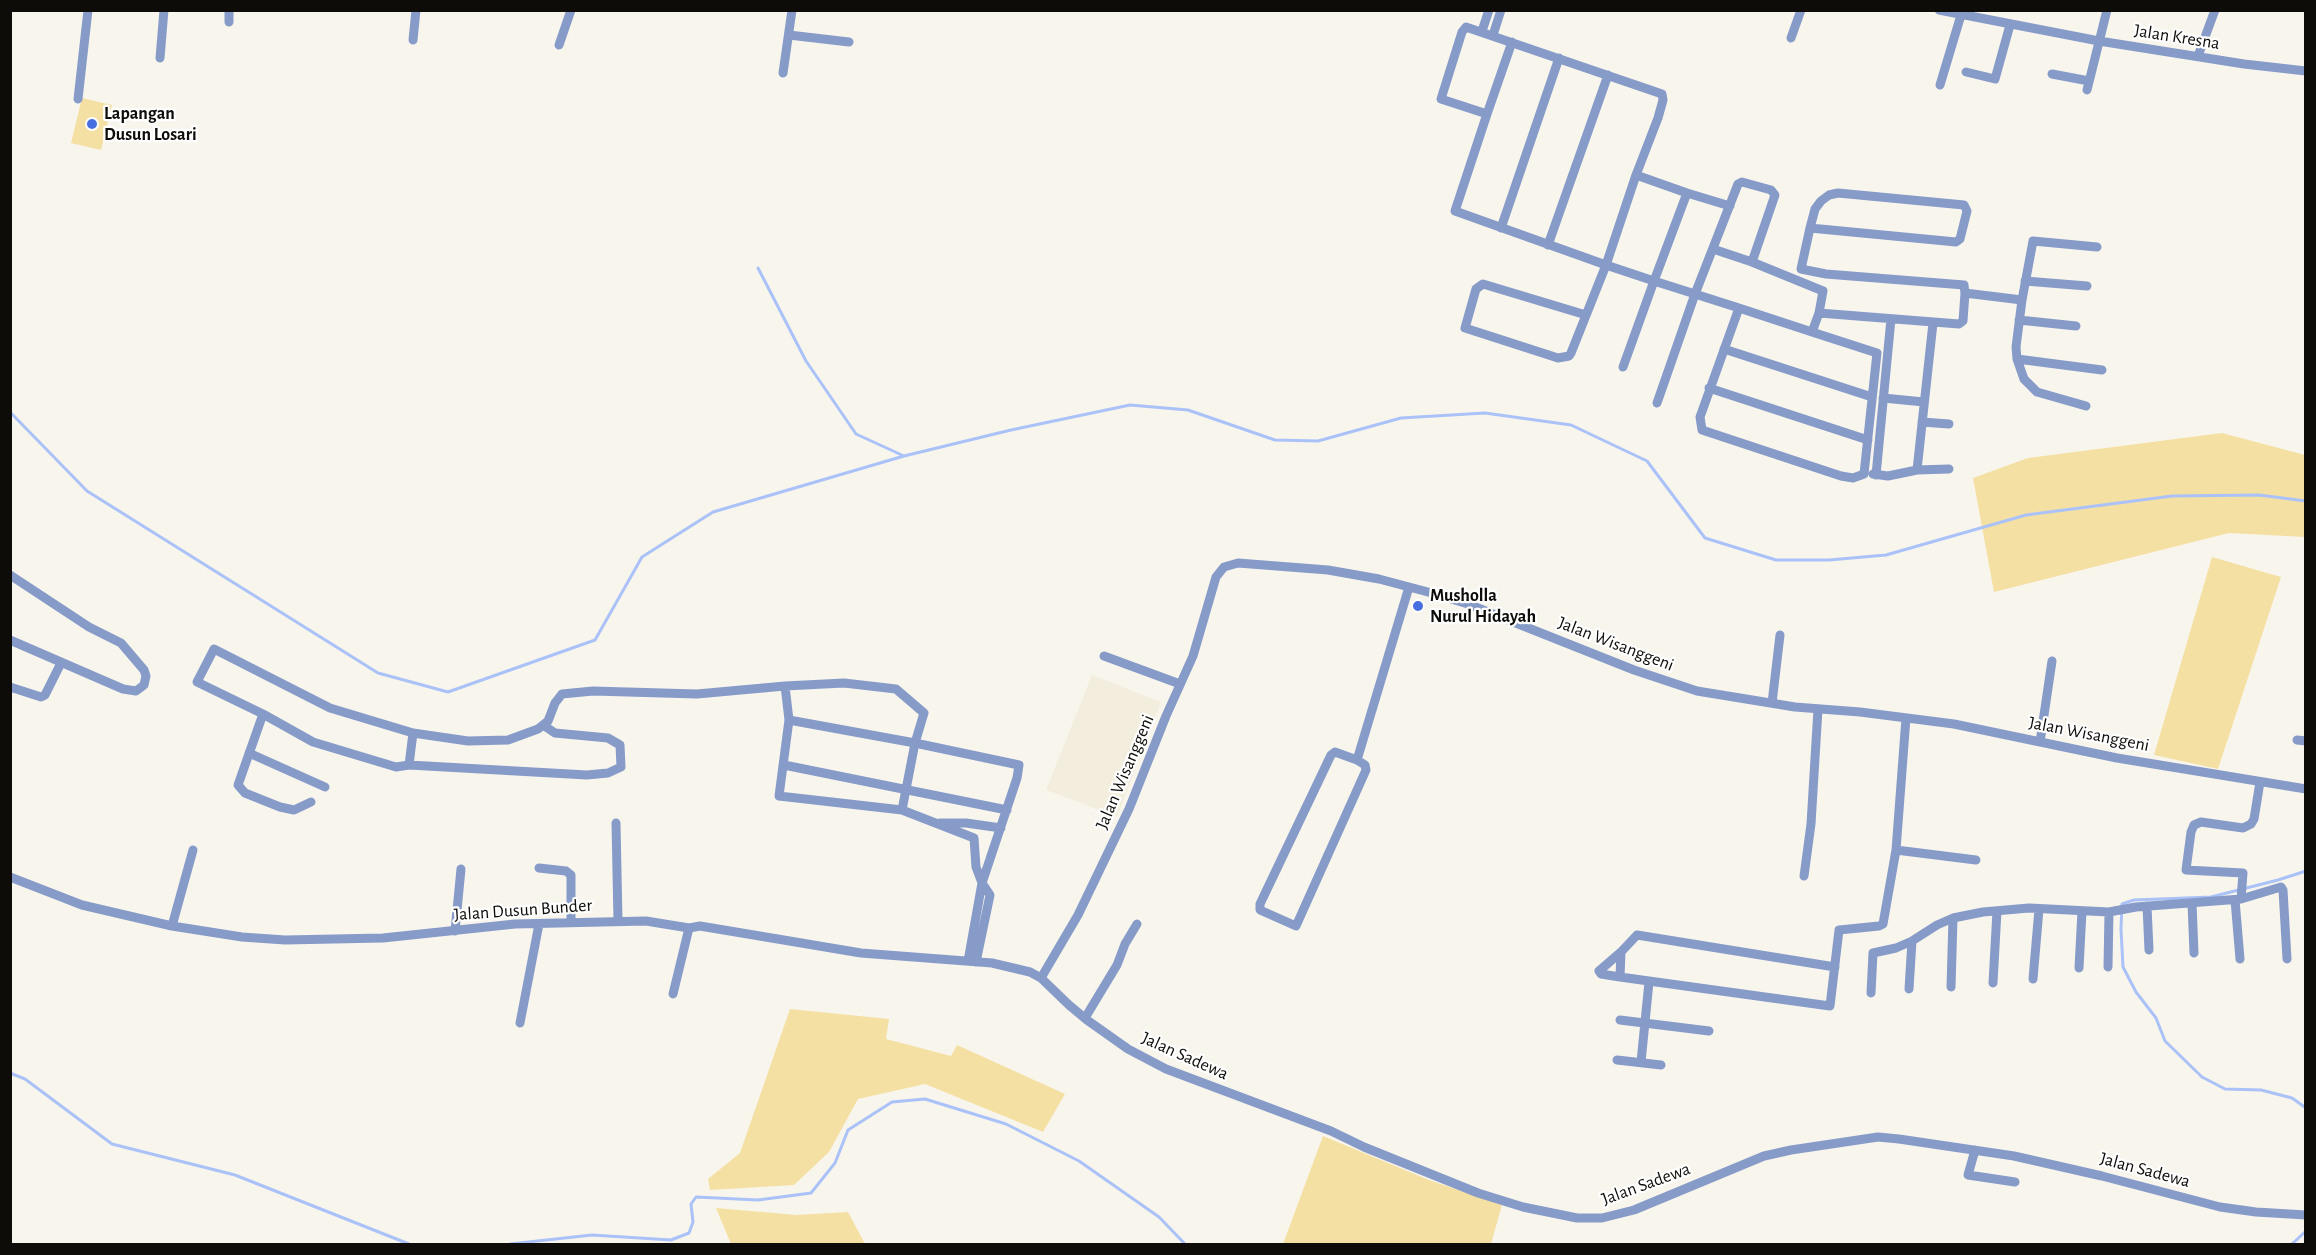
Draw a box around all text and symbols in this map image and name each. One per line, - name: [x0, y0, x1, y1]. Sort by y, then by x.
- street label: Jalan Kresna: [2133, 20, 2221, 54]
- place label: Lapangan Dusun Losari: [104, 103, 197, 146]
- marker: Lapangan Dusun Losari: [85, 117, 99, 131]
- place label: Musholla Nurul Hidayah: [1430, 585, 1536, 628]
- marker: Musholla Nurul Hidayah: [1411, 599, 1425, 613]
- street label: Jalan Wisanggeni: [1555, 612, 1677, 676]
- street label: Jalan Wisanggeni: [1091, 711, 1159, 833]
- street label: Jalan Wisanggeni: [2027, 712, 2151, 756]
- street label: Jalan Dusun Bunder: [453, 894, 593, 926]
- street label: Jalan Sadewa: [1138, 1027, 1232, 1085]
- street label: Jalan Sadewa: [2097, 1148, 2193, 1192]
- street label: Jalan Sadewa: [1599, 1158, 1693, 1210]

